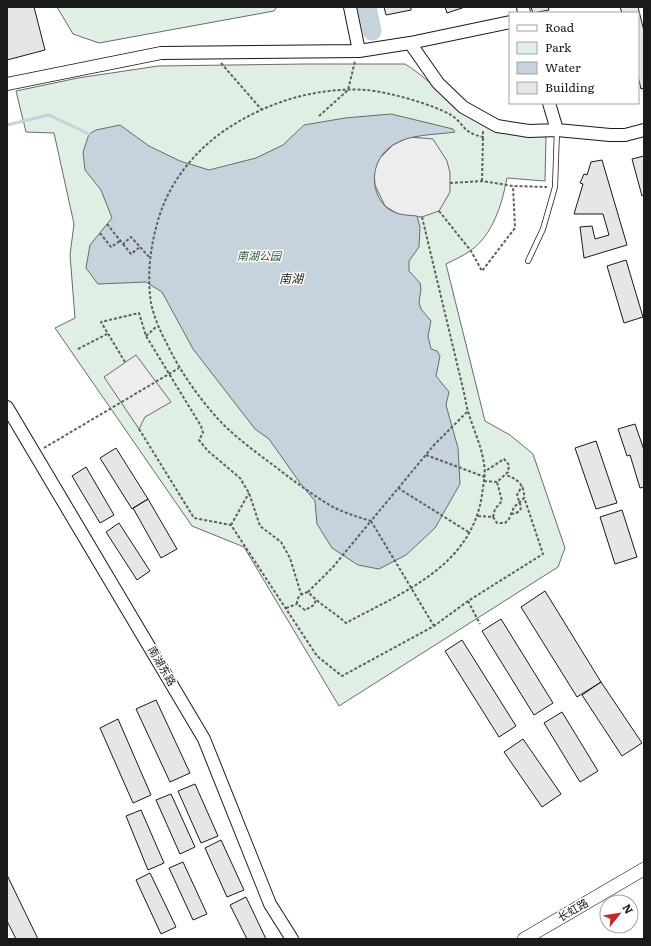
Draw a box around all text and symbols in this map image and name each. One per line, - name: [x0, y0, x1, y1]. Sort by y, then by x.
- legend: [509, 12, 639, 104]
- text: Road: [545, 18, 575, 36]
- text: Park: [545, 38, 572, 56]
- text: Water: [545, 58, 581, 76]
- text: Building: [545, 78, 595, 96]
- park label: 南湖公园: [237, 247, 283, 263]
- water label: 南湖: [279, 269, 305, 287]
- street label: 南湖东路: [145, 642, 181, 689]
- street label: 长虹路: [554, 894, 591, 924]
- north arrow: [599, 894, 639, 934]
- text: N: [619, 901, 638, 916]

